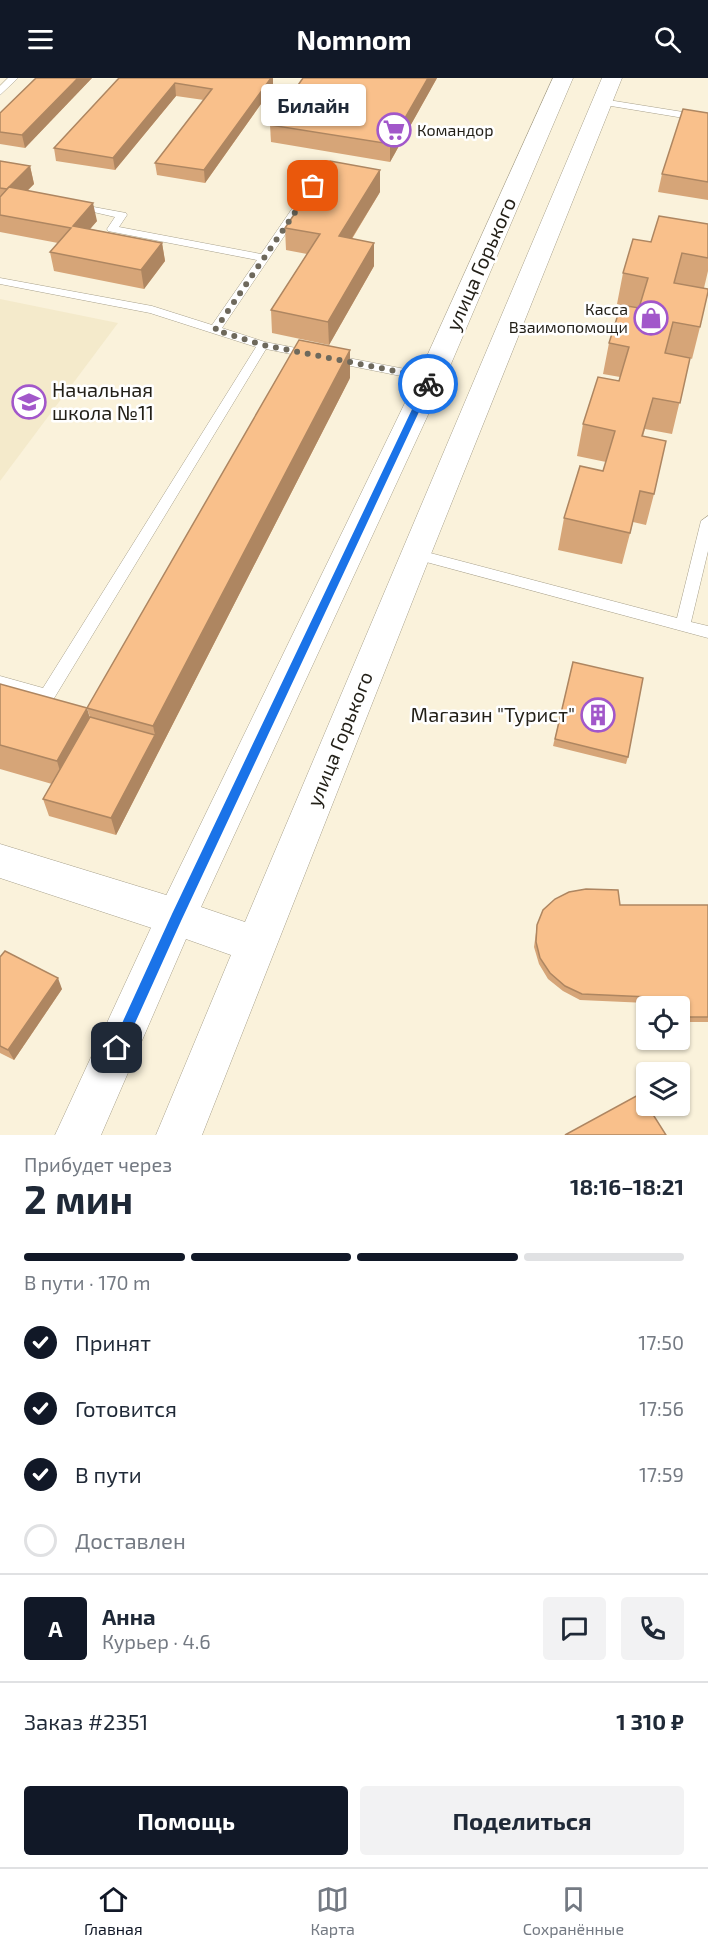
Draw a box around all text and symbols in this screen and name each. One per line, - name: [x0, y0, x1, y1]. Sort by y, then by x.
- icon: menu: [24, 23, 57, 56]
- text: Nomnom: [296, 23, 412, 55]
- icon: search: [651, 23, 684, 56]
- callout: Билайн: [260, 84, 366, 126]
- text: Билайн: [277, 93, 350, 117]
- supermarket icon: Командор: [376, 112, 412, 148]
- place label: Командор: [417, 120, 494, 139]
- pin: [287, 160, 338, 211]
- icon: bag: [296, 169, 329, 202]
- street label: улица Горького: [440, 193, 521, 334]
- place label: Касса Взаимопомощи: [509, 299, 628, 336]
- shop icon: Касса Взаимопомощи: [633, 300, 669, 336]
- courier: [398, 354, 458, 414]
- icon: bike: [412, 368, 445, 401]
- place label: Начальная школа №11: [52, 377, 154, 424]
- school or university icon: Начальная школа №11: [11, 384, 47, 420]
- street label: улица Горького: [301, 668, 378, 810]
- building icon: Магазин "Турист": [580, 697, 616, 733]
- place label: Магазин "Турист": [411, 702, 575, 727]
- map controls: [636, 996, 690, 1116]
- button: locate: [636, 996, 690, 1050]
- pin: [91, 1022, 142, 1073]
- icon: home: [100, 1031, 133, 1064]
- button: layers: [636, 1062, 690, 1116]
- text: Прибудет через: [24, 1152, 172, 1176]
- text: 18:16–18:21: [570, 1173, 684, 1199]
- text: 2 мин: [24, 1175, 133, 1222]
- text: В пути · 170 m: [24, 1270, 150, 1294]
- icon: check: [24, 1326, 57, 1359]
- text: Принят: [75, 1329, 151, 1355]
- text: 17:50: [638, 1330, 684, 1354]
- icon: check: [24, 1392, 57, 1425]
- text: Готовится: [75, 1395, 177, 1421]
- text: 17:56: [639, 1396, 684, 1420]
- icon: check: [24, 1458, 57, 1491]
- text: В пути: [75, 1461, 142, 1487]
- text: 17:59: [639, 1462, 684, 1486]
- text: Доставлен: [75, 1527, 186, 1553]
- button: chat: [543, 1597, 606, 1660]
- button: phone: [621, 1597, 684, 1660]
- text: Анна: [102, 1603, 156, 1629]
- text: А: [48, 1615, 63, 1641]
- text: Курьер · 4.6: [102, 1629, 211, 1653]
- text: Заказ #2351: [24, 1708, 148, 1734]
- text: 1 310 ₽: [616, 1708, 684, 1734]
- button: Помощь: [24, 1786, 348, 1855]
- button: Поделиться: [360, 1786, 684, 1855]
- tab: Главная: [84, 1883, 143, 1938]
- tab: Карта: [310, 1883, 355, 1938]
- tab: Сохранённые: [523, 1883, 624, 1938]

